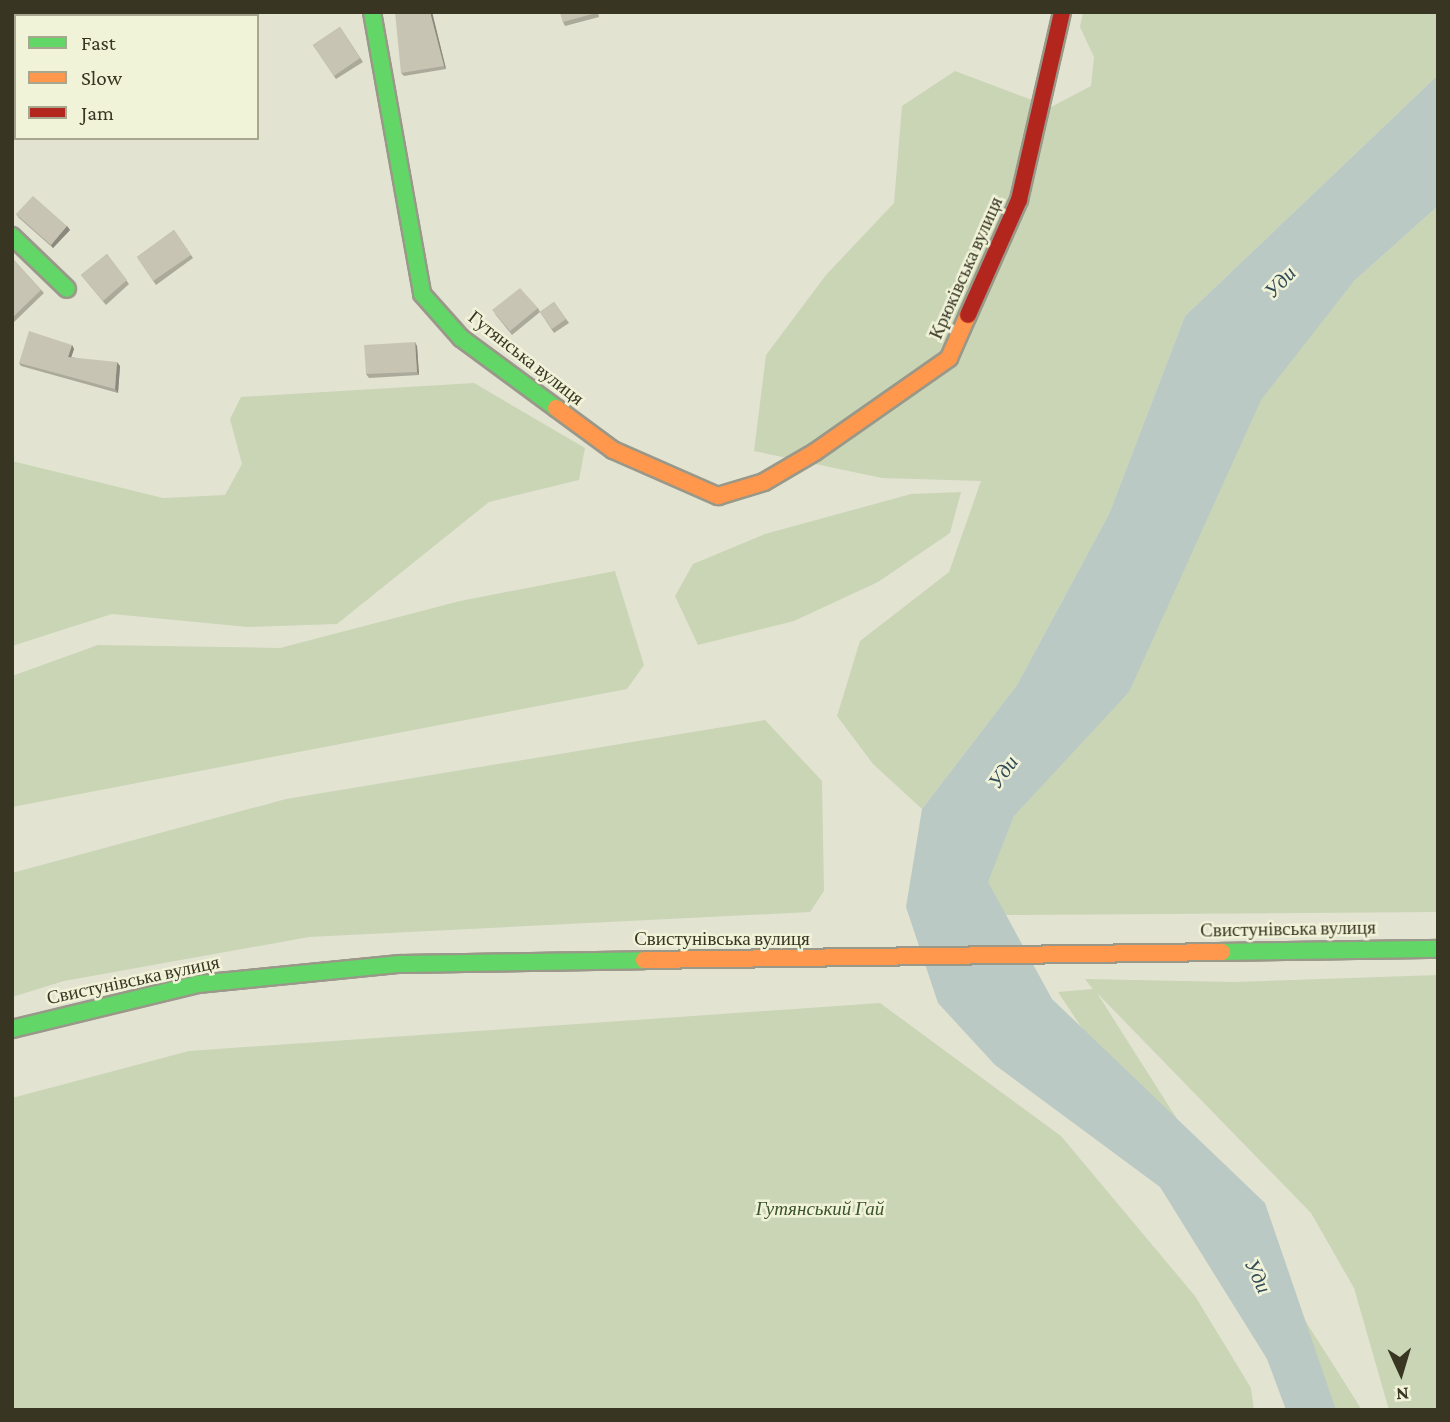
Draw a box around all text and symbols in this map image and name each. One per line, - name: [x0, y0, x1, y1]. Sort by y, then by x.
- legend: [14, 14, 259, 140]
- text: Fast: [81, 31, 116, 55]
- text: Slow: [81, 66, 122, 90]
- text: Jam: [81, 101, 114, 125]
- street label: Крюківська вулиця: [924, 193, 1008, 343]
- water label: Уди: [1259, 261, 1301, 303]
- street label: Гутянська вулиця: [464, 306, 588, 410]
- water label: Уди: [983, 750, 1023, 794]
- street label: Свистунівська вулиця: [1200, 916, 1376, 942]
- street label: Свистунівська вулиця: [634, 928, 810, 950]
- street label: Свистунівська вулиця: [45, 951, 221, 1009]
- park label: Гутянський Гай: [756, 1198, 884, 1220]
- water label: Уди: [1239, 1255, 1277, 1297]
- north arrow: [1366, 1338, 1436, 1408]
- text: N: [1395, 1384, 1410, 1405]

